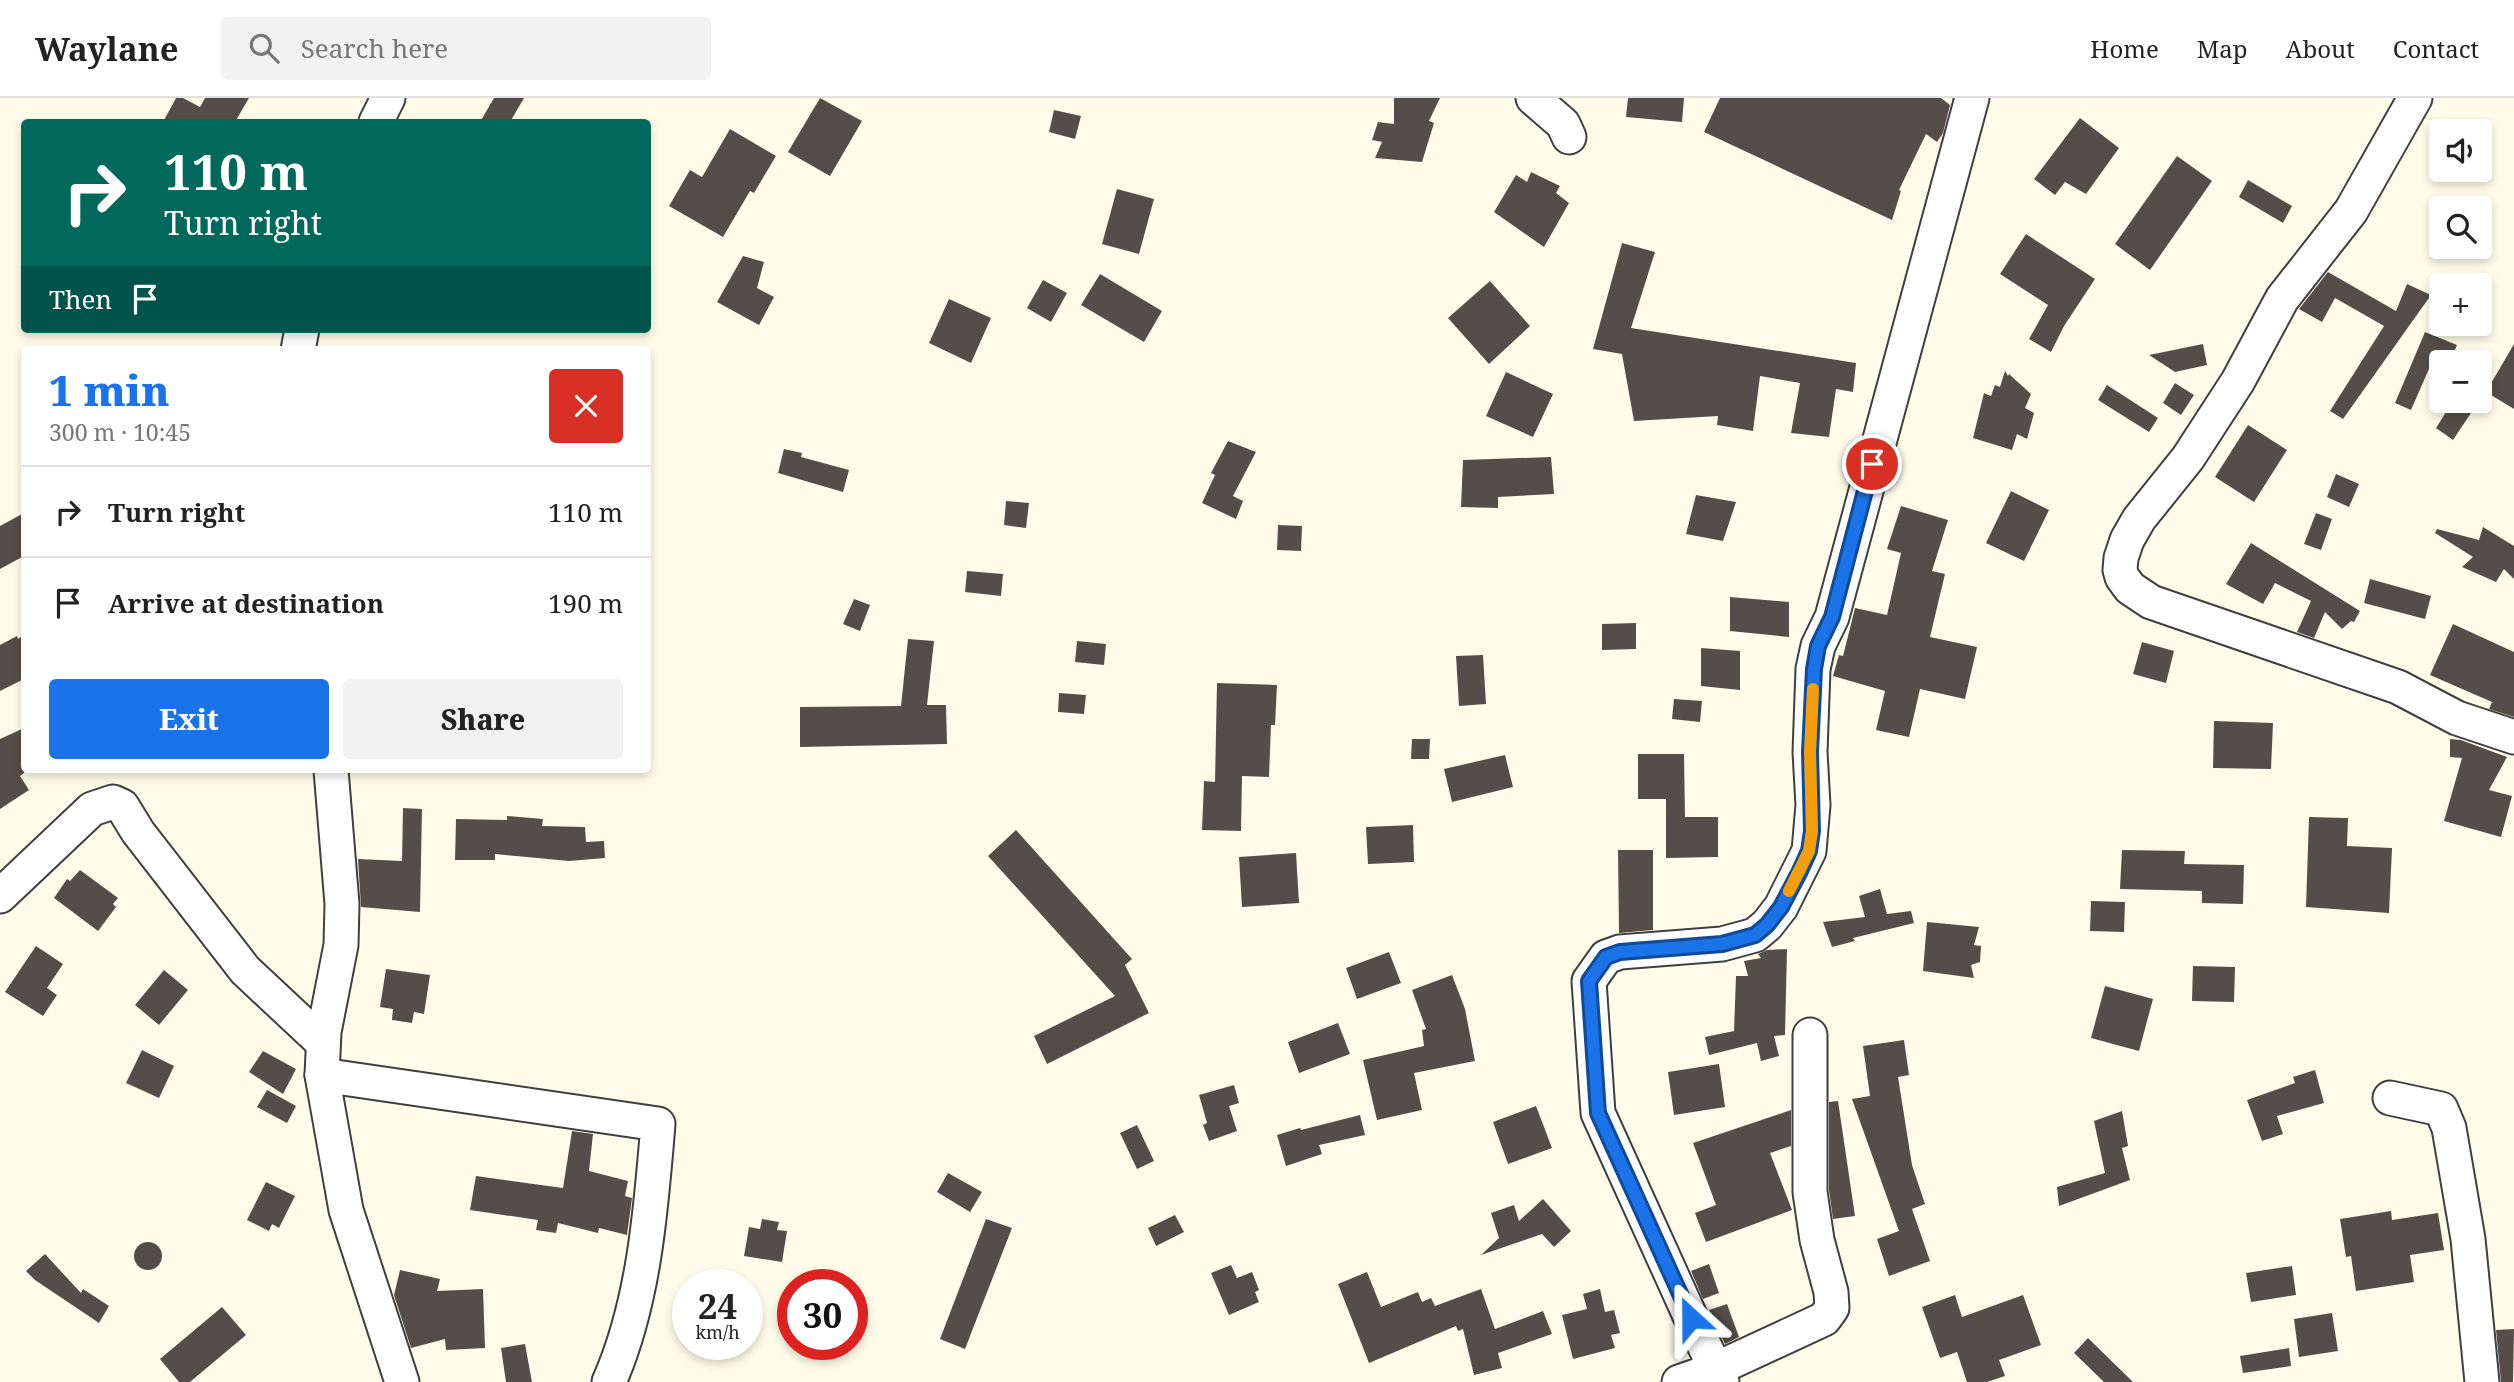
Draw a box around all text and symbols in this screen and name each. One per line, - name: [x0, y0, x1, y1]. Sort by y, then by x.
- search box: [221, 17, 711, 80]
- text: Waylane: [35, 26, 179, 71]
- icon: search: [245, 29, 283, 67]
- text: Search here: [301, 30, 448, 66]
- text: Home: [2090, 32, 2159, 65]
- text: Map: [2197, 32, 2248, 65]
- text: About: [2286, 32, 2355, 65]
- text: Contact: [2393, 32, 2479, 65]
- map controls: [2429, 119, 2492, 413]
- button: sound: [2429, 119, 2492, 182]
- text: 110 m: [164, 138, 308, 204]
- icon: right: [49, 147, 140, 238]
- button: search: [2429, 196, 2492, 259]
- text: Turn right: [164, 201, 322, 244]
- button: +: [2429, 273, 2492, 336]
- icon: arrive: [126, 280, 164, 318]
- text: Then: [49, 281, 112, 317]
- button: −: [2429, 350, 2492, 413]
- text: 1 min: [49, 361, 170, 418]
- button: close: [549, 369, 623, 443]
- text: 300 m · 10:45: [49, 416, 191, 448]
- pin: [1842, 434, 1902, 494]
- icon: arrive: [1853, 445, 1891, 483]
- icon: right: [49, 493, 87, 531]
- text: Turn right: [108, 494, 245, 530]
- text: 110 m: [548, 494, 623, 530]
- icon: arrive: [49, 584, 87, 622]
- text: Arrive at destination: [108, 585, 384, 621]
- text: 190 m: [548, 585, 623, 621]
- button: Exit: [49, 679, 329, 759]
- button: Share: [343, 679, 623, 759]
- speed limit sign: 30: [777, 1269, 868, 1360]
- position arrow: [1654, 1281, 1728, 1355]
- text: 24: [698, 1282, 737, 1329]
- text: km/h: [695, 1320, 740, 1344]

